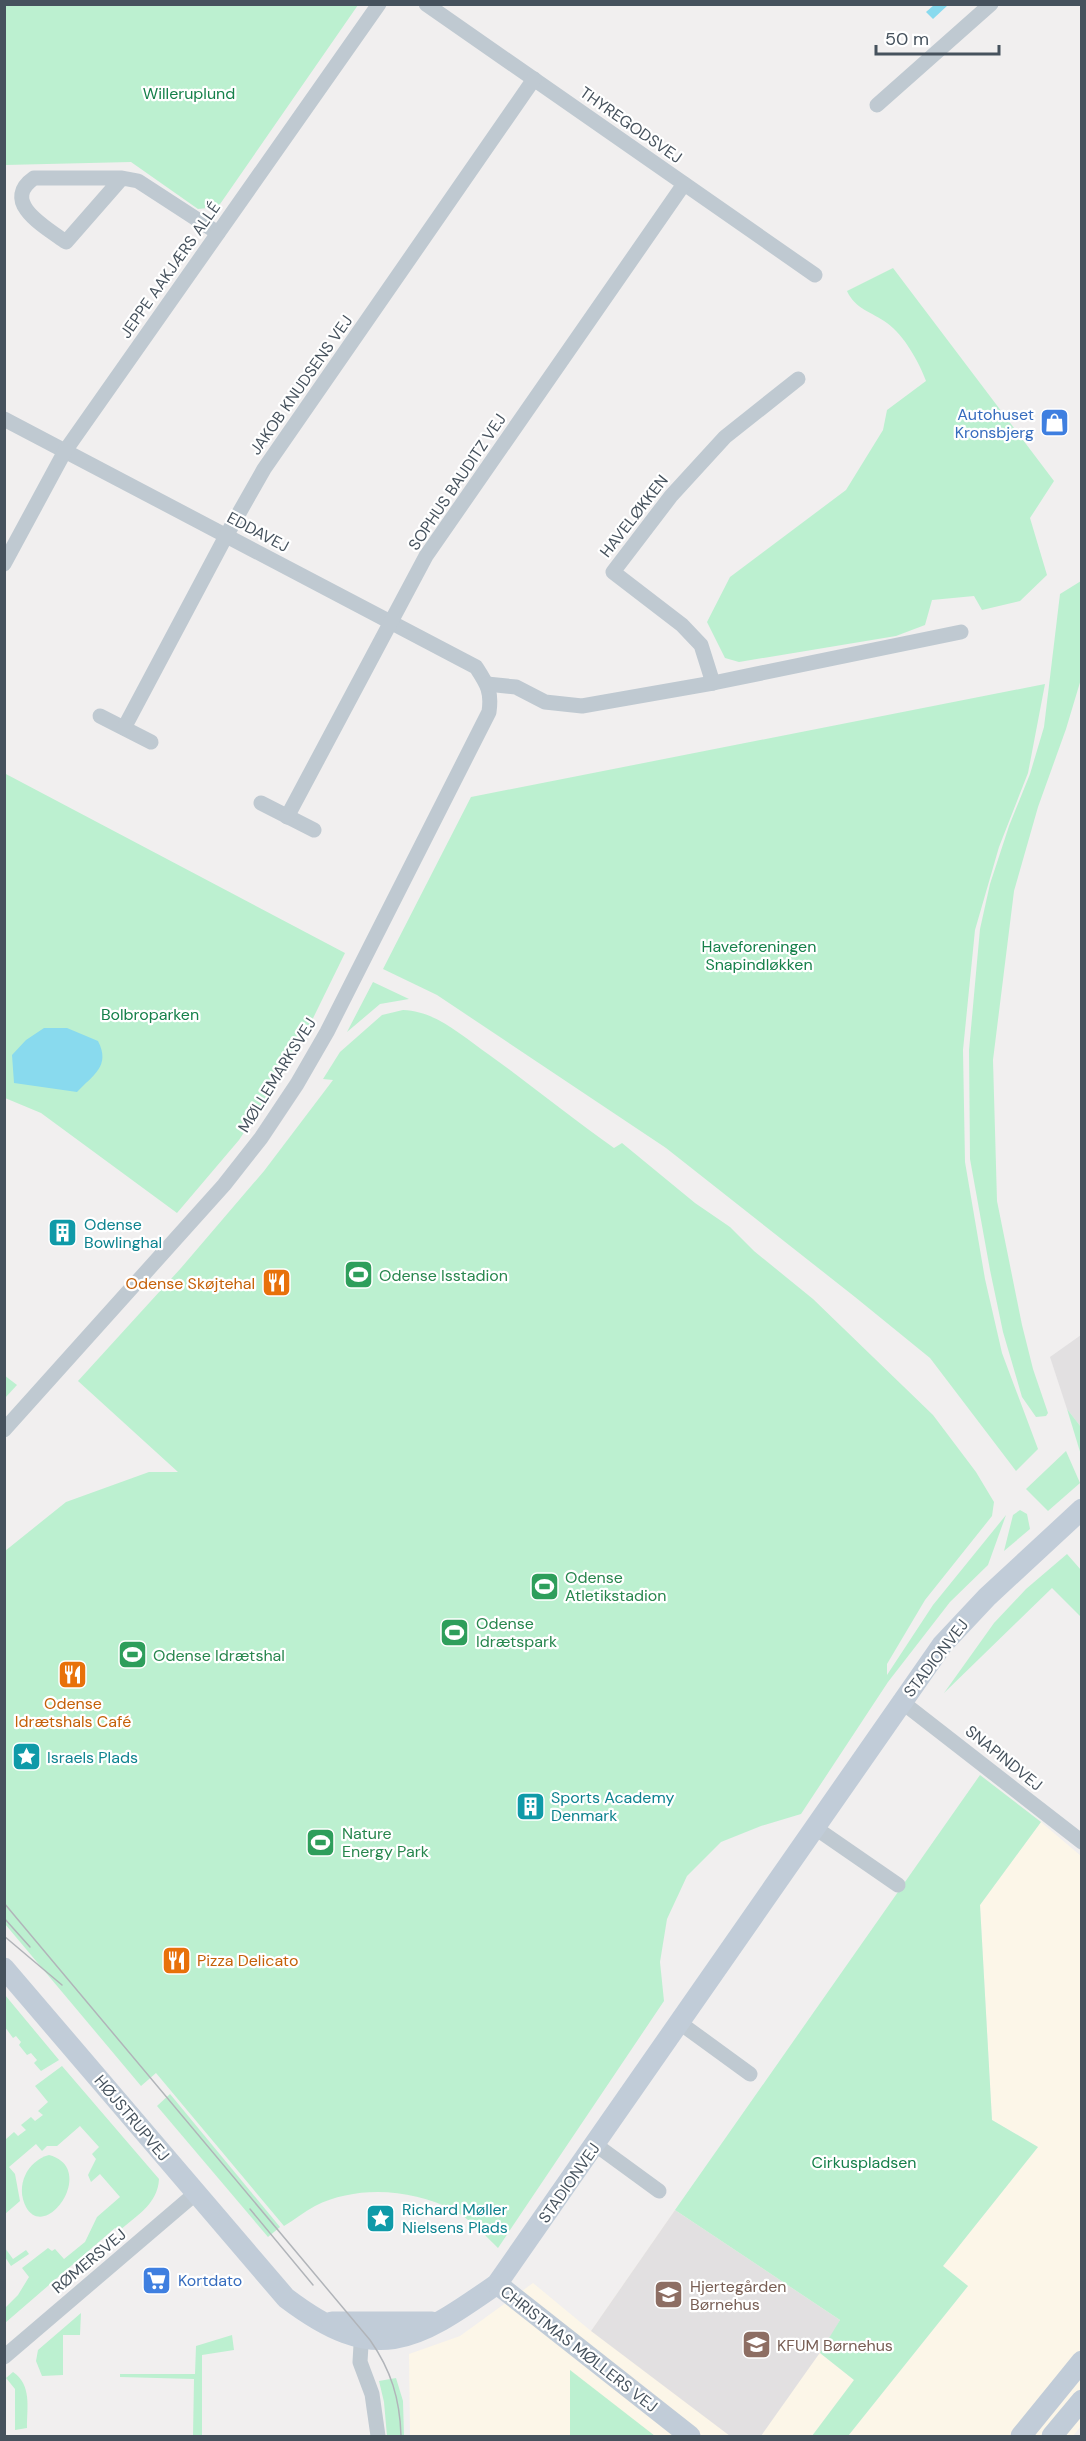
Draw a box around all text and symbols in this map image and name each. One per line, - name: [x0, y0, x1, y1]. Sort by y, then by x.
- scale bar: [876, 18, 999, 56]
- text: 50 m: [885, 27, 929, 51]
- street label: THYREGODSVEJ: [576, 82, 686, 168]
- park label: Willeruplund: [143, 83, 235, 104]
- street label: JEPPE AAKJÆRS ALLÉ: [115, 198, 225, 342]
- street label: JAKOB KNUDSENS VEJ: [245, 311, 357, 459]
- place label: Autohuset Kronsbjerg: [955, 404, 1034, 443]
- shop icon: Autohuset Kronsbjerg: [1039, 407, 1071, 439]
- street label: SOPHUS BAUDITZ VEJ: [403, 410, 511, 554]
- street label: HAVELØKKEN: [595, 470, 673, 562]
- street label: EDDAVEJ: [223, 507, 293, 557]
- park label: Haveforeningen Snapindløkken: [702, 936, 816, 975]
- park label: Bolbroparken: [101, 1004, 199, 1025]
- street label: MØLLEMARKSVEJ: [233, 1014, 321, 1136]
- place label: Odense Bowlinghal: [84, 1214, 162, 1253]
- building icon: Odense Bowlinghal: [47, 1217, 79, 1249]
- sports icon: Odense Isstadion: [342, 1259, 374, 1291]
- place label: Odense Isstadion: [379, 1265, 508, 1286]
- restaurant icon: Odense Skøjtehal: [260, 1267, 292, 1299]
- place label: Odense Skøjtehal: [126, 1273, 255, 1294]
- place label: Odense Atletikstadion: [565, 1567, 667, 1606]
- sports icon: Odense Atletikstadion: [528, 1570, 560, 1602]
- place label: Odense Idrætspark: [476, 1613, 557, 1652]
- street label: STADIONVEJ: [899, 1615, 973, 1701]
- sports icon: Odense Idrætspark: [439, 1616, 471, 1648]
- sports icon: Odense Idrætshal: [116, 1639, 148, 1671]
- place label: Odense Idrætshal: [153, 1645, 285, 1666]
- restaurant icon: Odense Idrætshals Café: [57, 1659, 89, 1691]
- place label: Odense Idrætshals Café: [15, 1693, 131, 1732]
- street label: SNAPINDVEJ: [961, 1720, 1047, 1796]
- place icon: Israels Plads: [10, 1741, 42, 1773]
- place label: Israels Plads: [47, 1747, 138, 1768]
- place label: Sports Academy Denmark: [551, 1787, 674, 1826]
- building icon: Sports Academy Denmark: [514, 1790, 546, 1822]
- place label: Nature Energy Park: [342, 1823, 429, 1862]
- sports icon: Nature Energy Park: [305, 1826, 337, 1858]
- restaurant icon: Pizza Delicato: [160, 1944, 192, 1976]
- place label: Pizza Delicato: [197, 1950, 298, 1971]
- street label: HØJSTRUPVEJ: [90, 2071, 174, 2165]
- street label: STADIONVEJ: [534, 2139, 604, 2227]
- park label: Cirkuspladsen: [811, 2152, 917, 2173]
- place label: Richard Møller Nielsens Plads: [402, 2199, 508, 2238]
- place icon: Richard Møller Nielsens Plads: [365, 2202, 397, 2234]
- street label: RØMERSVEJ: [48, 2224, 130, 2298]
- supermarket icon: Kortdato: [141, 2264, 173, 2296]
- place label: Kortdato: [178, 2270, 242, 2291]
- place label: Hjertegården Børnehus: [690, 2276, 786, 2315]
- school or university icon: Hjertegården Børnehus: [653, 2279, 685, 2311]
- street label: CHRISTMAS MØLLERS VEJ: [496, 2281, 662, 2417]
- school or university icon: KFUM Børnehus: [740, 2329, 772, 2361]
- place label: KFUM Børnehus: [777, 2335, 893, 2356]

